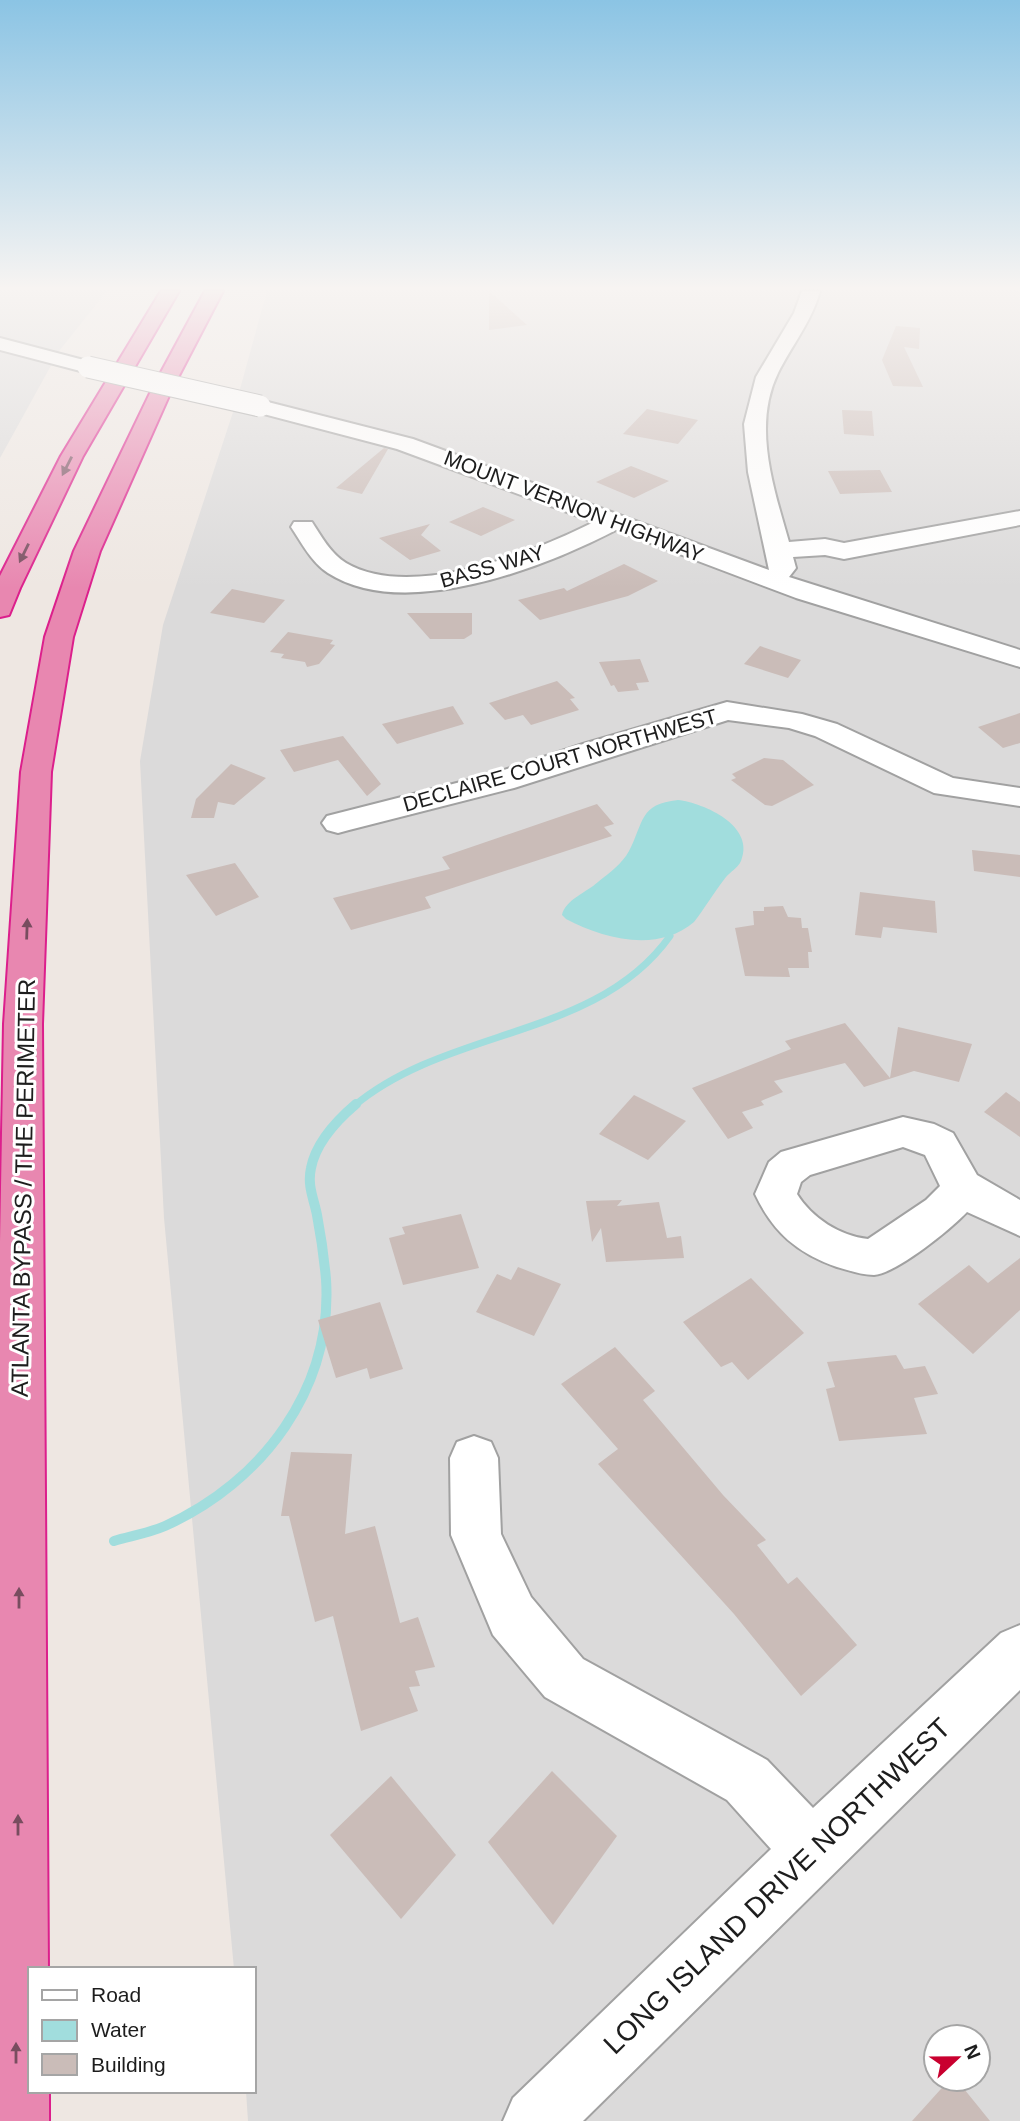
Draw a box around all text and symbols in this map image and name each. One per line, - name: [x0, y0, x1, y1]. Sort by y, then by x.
- street label: MOUNT VERNON HIGHWAY: [441, 446, 707, 566]
- one-way arrow: [61, 456, 72, 476]
- street label: BASS WAY: [437, 540, 547, 592]
- one-way arrow: [18, 543, 30, 563]
- street label: DECLAIRE COURT NORTHWEST: [400, 704, 720, 816]
- one-way arrow: [21, 918, 32, 940]
- street label: ATLANTA BYPASS / THE PERIMETER: [6, 979, 40, 1397]
- one-way arrow: [13, 1587, 25, 1609]
- street label: LONG ISLAND DRIVE NORTHWEST: [597, 1712, 957, 2060]
- one-way arrow: [12, 1814, 24, 1836]
- legend: [28, 1967, 256, 2093]
- text: Road: [91, 1983, 141, 2006]
- text: Water: [91, 2018, 146, 2041]
- north arrow: [922, 2023, 992, 2093]
- one-way arrow: [10, 2042, 22, 2064]
- text: N: [960, 2042, 985, 2062]
- text: Building: [91, 2053, 166, 2076]

